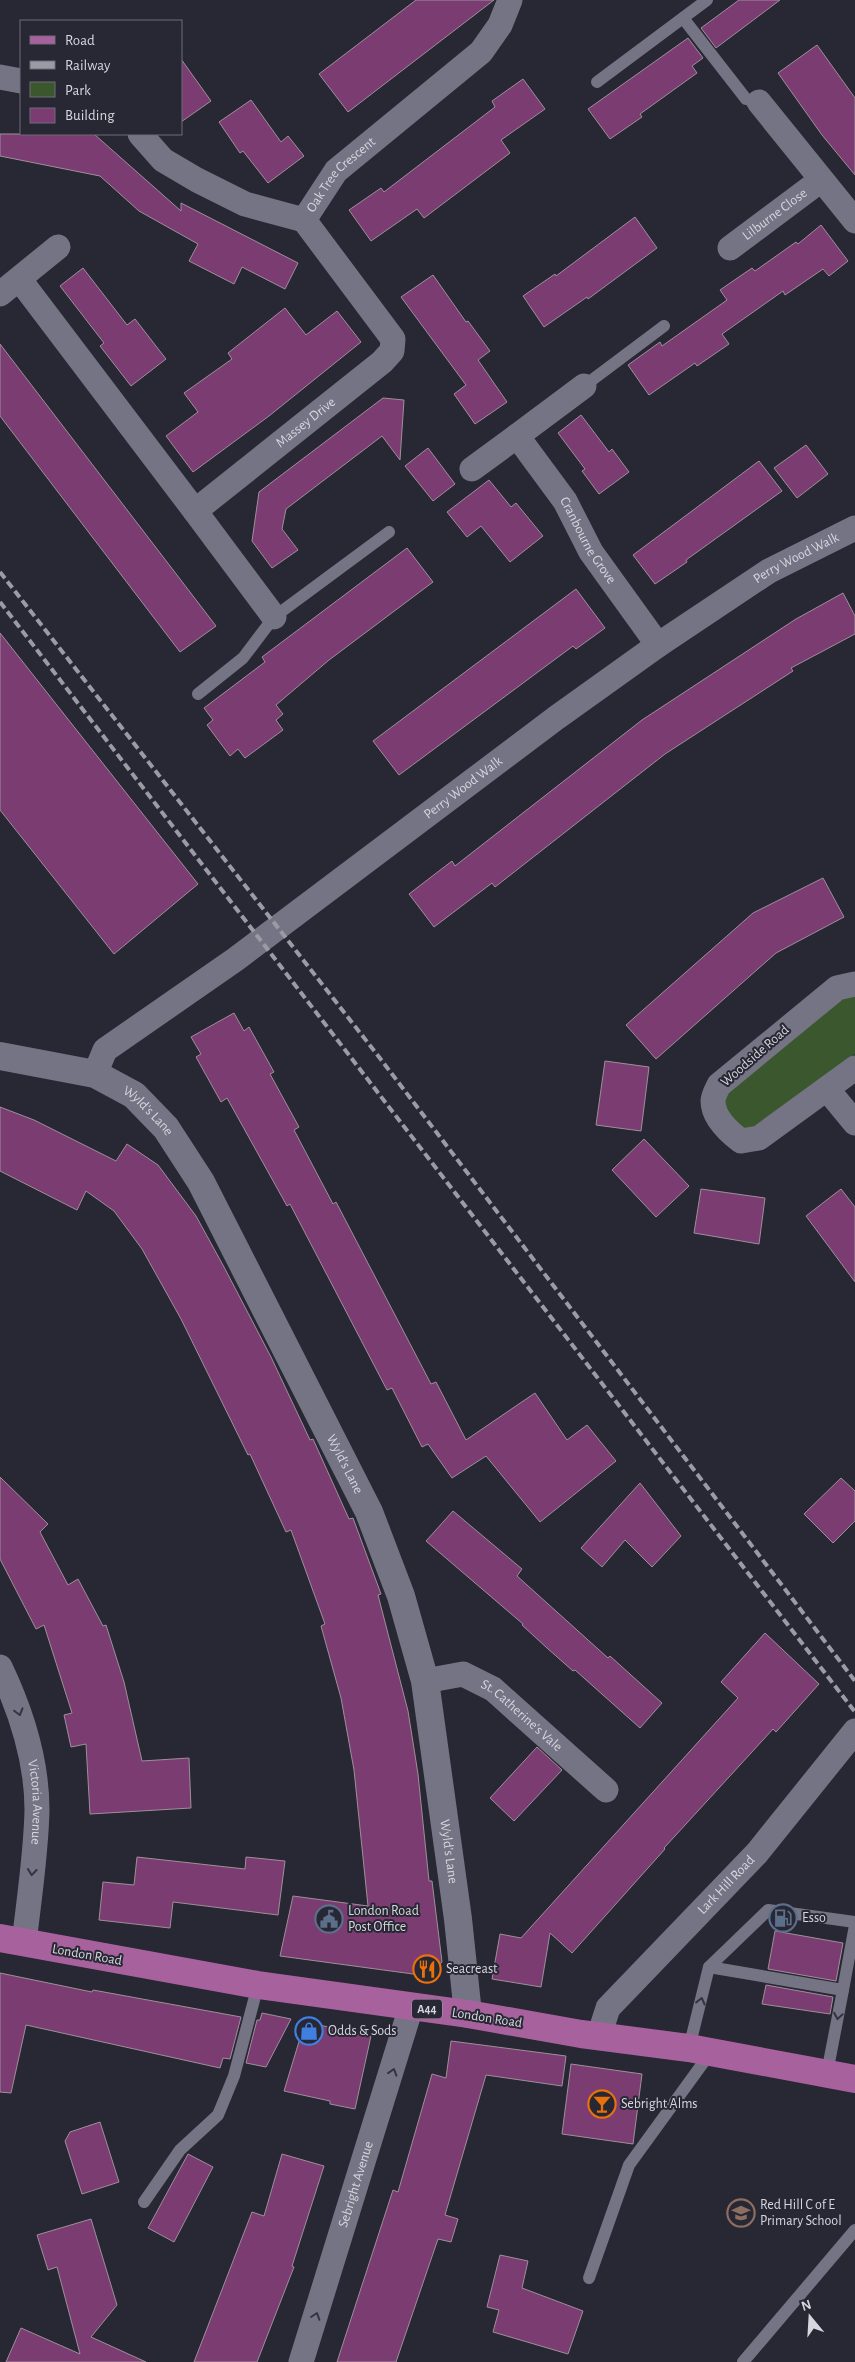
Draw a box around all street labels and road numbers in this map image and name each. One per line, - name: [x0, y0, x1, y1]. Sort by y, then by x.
- street label: Oak Tree Crescent: [304, 134, 379, 215]
- street label: Lilburne Close: [740, 186, 810, 243]
- street label: Massey Drive: [274, 395, 338, 450]
- street label: Cranbourne Grove: [557, 495, 619, 586]
- street label: Perry Wood Walk: [751, 530, 842, 586]
- street label: Perry Wood Walk: [421, 754, 505, 822]
- street label: Woodside Road: [718, 1023, 792, 1089]
- street label: Wyld's Lane: [121, 1083, 176, 1138]
- street label: Wyld's Lane: [324, 1432, 366, 1496]
- street label: St. Catherine's Vale: [479, 1677, 565, 1754]
- street label: Victoria Avenue: [25, 1759, 44, 1845]
- street label: Wyld's Lane: [437, 1819, 460, 1884]
- street label: Lark Hill Road: [695, 1853, 757, 1917]
- street label: London Road: [51, 1942, 123, 1968]
- road number: A44: [412, 2000, 442, 2018]
- street label: London Road: [451, 2006, 523, 2030]
- street label: Sebright Avenue: [336, 2139, 376, 2229]

